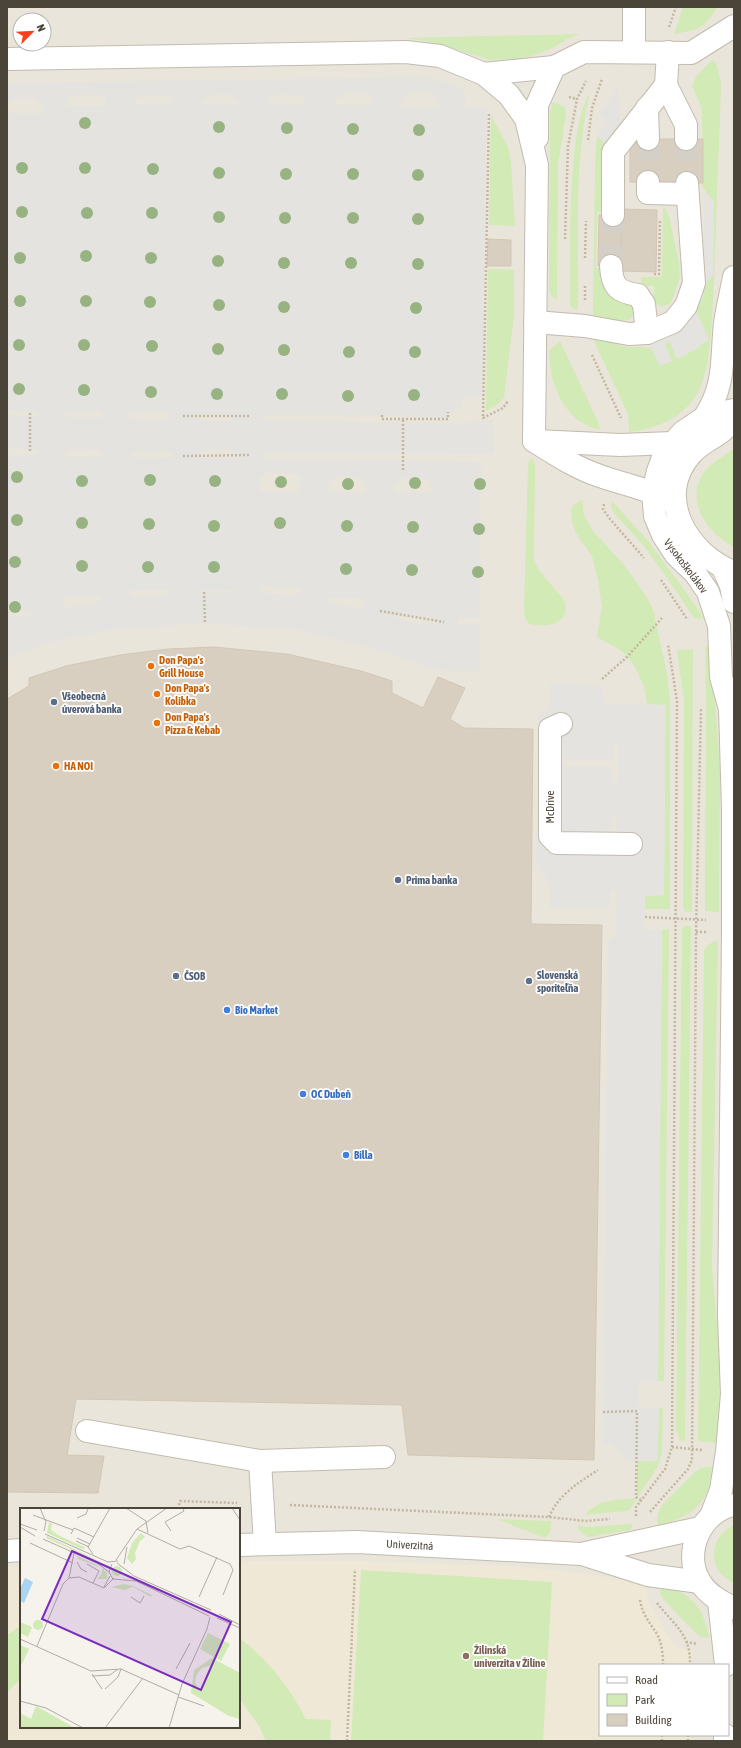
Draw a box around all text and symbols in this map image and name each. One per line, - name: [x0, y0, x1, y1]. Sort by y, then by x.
- north arrow: [12, 12, 52, 52]
- text: N: [34, 23, 48, 33]
- street label: Vysokoškolákov: [662, 537, 711, 596]
- place label: Don Papa's Grill House: [159, 654, 204, 679]
- marker: Don Papa's Grill House: [146, 661, 156, 671]
- place label: Don Papa's Kolibka: [165, 682, 210, 707]
- marker: Don Papa's Kolibka: [152, 689, 162, 699]
- place label: Všeobecná úverová banka: [61, 690, 122, 715]
- marker: Všeobecná úverová banka: [49, 697, 59, 707]
- place label: Don Papa's Pizza & Kebab: [165, 711, 220, 736]
- marker: Don Papa's Pizza & Kebab: [152, 718, 162, 728]
- place label: HA NOI: [64, 760, 93, 772]
- marker: HA NOI: [51, 761, 61, 771]
- street label: McDrive: [544, 791, 556, 823]
- place label: Prima banka: [406, 874, 457, 886]
- marker: Prima banka: [393, 875, 403, 885]
- place label: Slovenská sporiteľňa: [537, 969, 578, 994]
- place label: ČSOB: [184, 970, 206, 982]
- marker: ČSOB: [171, 971, 181, 981]
- marker: Slovenská sporiteľňa: [524, 976, 534, 986]
- place label: Bio Market: [235, 1004, 279, 1016]
- marker: Bio Market: [222, 1005, 232, 1015]
- place label: OC Dubeň: [311, 1088, 351, 1100]
- marker: OC Dubeň: [298, 1089, 308, 1099]
- place label: Billa: [354, 1149, 373, 1161]
- marker: Billa: [341, 1150, 351, 1160]
- inset map: [20, 1508, 240, 1728]
- street label: Univerzitná: [386, 1538, 434, 1552]
- place label: Žilinská univerzita v Žiline: [474, 1644, 545, 1669]
- marker: Žilinská univerzita v Žiline: [461, 1651, 471, 1661]
- legend: [599, 1664, 729, 1736]
- text: Road: [635, 1673, 658, 1687]
- text: Park: [635, 1693, 656, 1707]
- text: Building: [635, 1713, 673, 1727]

